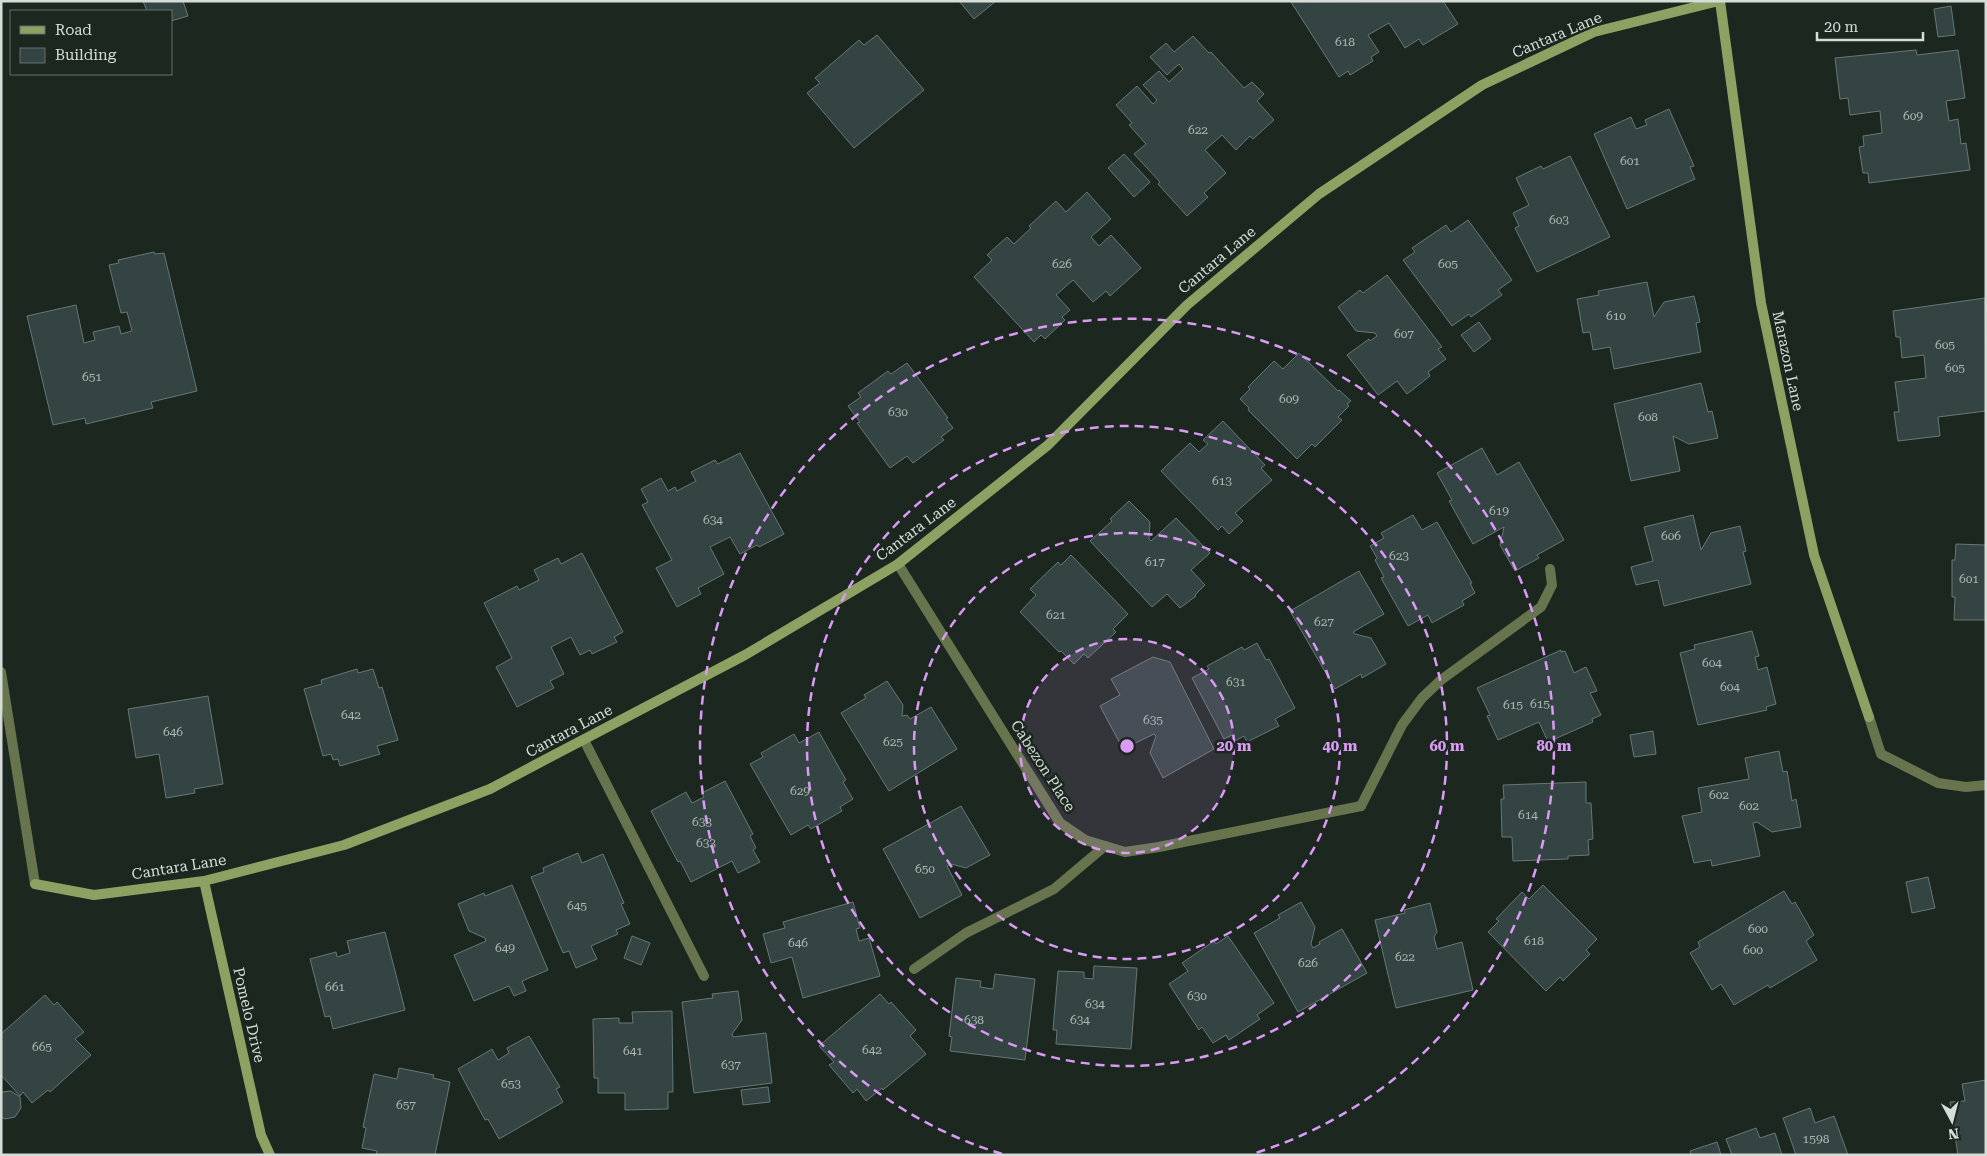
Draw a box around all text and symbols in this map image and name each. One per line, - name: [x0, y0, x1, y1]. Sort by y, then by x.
- street label: Cantara Lane: [1509, 8, 1605, 62]
- legend: [10, 10, 172, 75]
- scale bar: [1817, 10, 1923, 42]
- text: 20 m: [1824, 18, 1859, 36]
- text: Road: [55, 21, 92, 39]
- house number: 618: [1335, 35, 1355, 49]
- text: Building: [55, 46, 117, 64]
- house number: 609: [1903, 109, 1923, 123]
- house number: 622: [1188, 123, 1208, 137]
- house number: 601: [1620, 154, 1640, 168]
- house number: 603: [1549, 213, 1569, 227]
- street label: Cantara Lane: [1175, 222, 1259, 298]
- house number: 626: [1052, 257, 1072, 271]
- house number: 605: [1438, 257, 1458, 271]
- house number: 610: [1606, 309, 1626, 323]
- street label: Marazon Lane: [1769, 309, 1807, 413]
- house number: 607: [1394, 327, 1414, 341]
- house number: 605: [1935, 338, 1955, 352]
- house number: 605: [1945, 361, 1965, 375]
- house number: 651: [82, 370, 102, 384]
- house number: 609: [1279, 392, 1299, 406]
- house number: 630: [888, 405, 908, 419]
- house number: 608: [1638, 410, 1658, 424]
- house number: 613: [1212, 474, 1232, 488]
- street label: Cantara Lane: [872, 493, 960, 565]
- house number: 619: [1489, 504, 1509, 518]
- house number: 634: [703, 513, 723, 527]
- house number: 606: [1661, 529, 1681, 543]
- house number: 623: [1389, 549, 1409, 563]
- house number: 617: [1145, 555, 1165, 569]
- house number: 601: [1959, 572, 1979, 586]
- house number: 621: [1046, 608, 1066, 622]
- house number: 627: [1314, 615, 1334, 629]
- house number: 604: [1702, 656, 1722, 670]
- house number: 631: [1226, 675, 1246, 689]
- house number: 604: [1720, 680, 1740, 694]
- house number: 615: [1530, 697, 1550, 711]
- house number: 615: [1503, 698, 1523, 712]
- street label: Cantara Lane: [523, 701, 615, 761]
- house number: 642: [341, 708, 361, 722]
- house number: 635: [1143, 713, 1163, 727]
- street label: Cabezon Place: [1007, 717, 1079, 815]
- house number: 646: [163, 725, 183, 739]
- house number: 625: [883, 735, 903, 749]
- centre of rings: [1118, 737, 1136, 755]
- text: 20 m: [1216, 737, 1252, 755]
- text: 40 m: [1322, 737, 1358, 755]
- text: 60 m: [1429, 737, 1465, 755]
- text: 80 m: [1536, 737, 1572, 755]
- house number: 629: [790, 784, 810, 798]
- house number: 602: [1709, 788, 1729, 802]
- house number: 602: [1739, 799, 1759, 813]
- house number: 614: [1518, 808, 1538, 822]
- house number: 633: [692, 815, 712, 829]
- house number: 633: [696, 836, 716, 850]
- street label: Cantara Lane: [130, 851, 228, 883]
- house number: 650: [915, 862, 935, 876]
- house number: 645: [567, 899, 587, 913]
- house number: 600: [1748, 922, 1768, 936]
- house number: 618: [1524, 934, 1544, 948]
- house number: 646: [788, 936, 808, 950]
- house number: 649: [495, 941, 515, 955]
- house number: 600: [1743, 943, 1763, 957]
- house number: 622: [1395, 950, 1415, 964]
- house number: 626: [1298, 956, 1318, 970]
- street label: Pomelo Drive: [229, 966, 269, 1064]
- house number: 661: [325, 980, 345, 994]
- house number: 630: [1187, 989, 1207, 1003]
- house number: 634: [1085, 997, 1105, 1011]
- house number: 638: [964, 1013, 984, 1027]
- house number: 634: [1070, 1013, 1090, 1027]
- house number: 665: [32, 1040, 52, 1054]
- house number: 642: [862, 1043, 882, 1057]
- house number: 641: [623, 1044, 643, 1058]
- house number: 637: [721, 1058, 741, 1072]
- house number: 653: [501, 1077, 521, 1091]
- north arrow: [1927, 1096, 1977, 1146]
- house number: 657: [396, 1098, 416, 1112]
- text: N: [1947, 1125, 1960, 1143]
- house number: 1598: [1803, 1132, 1830, 1146]

